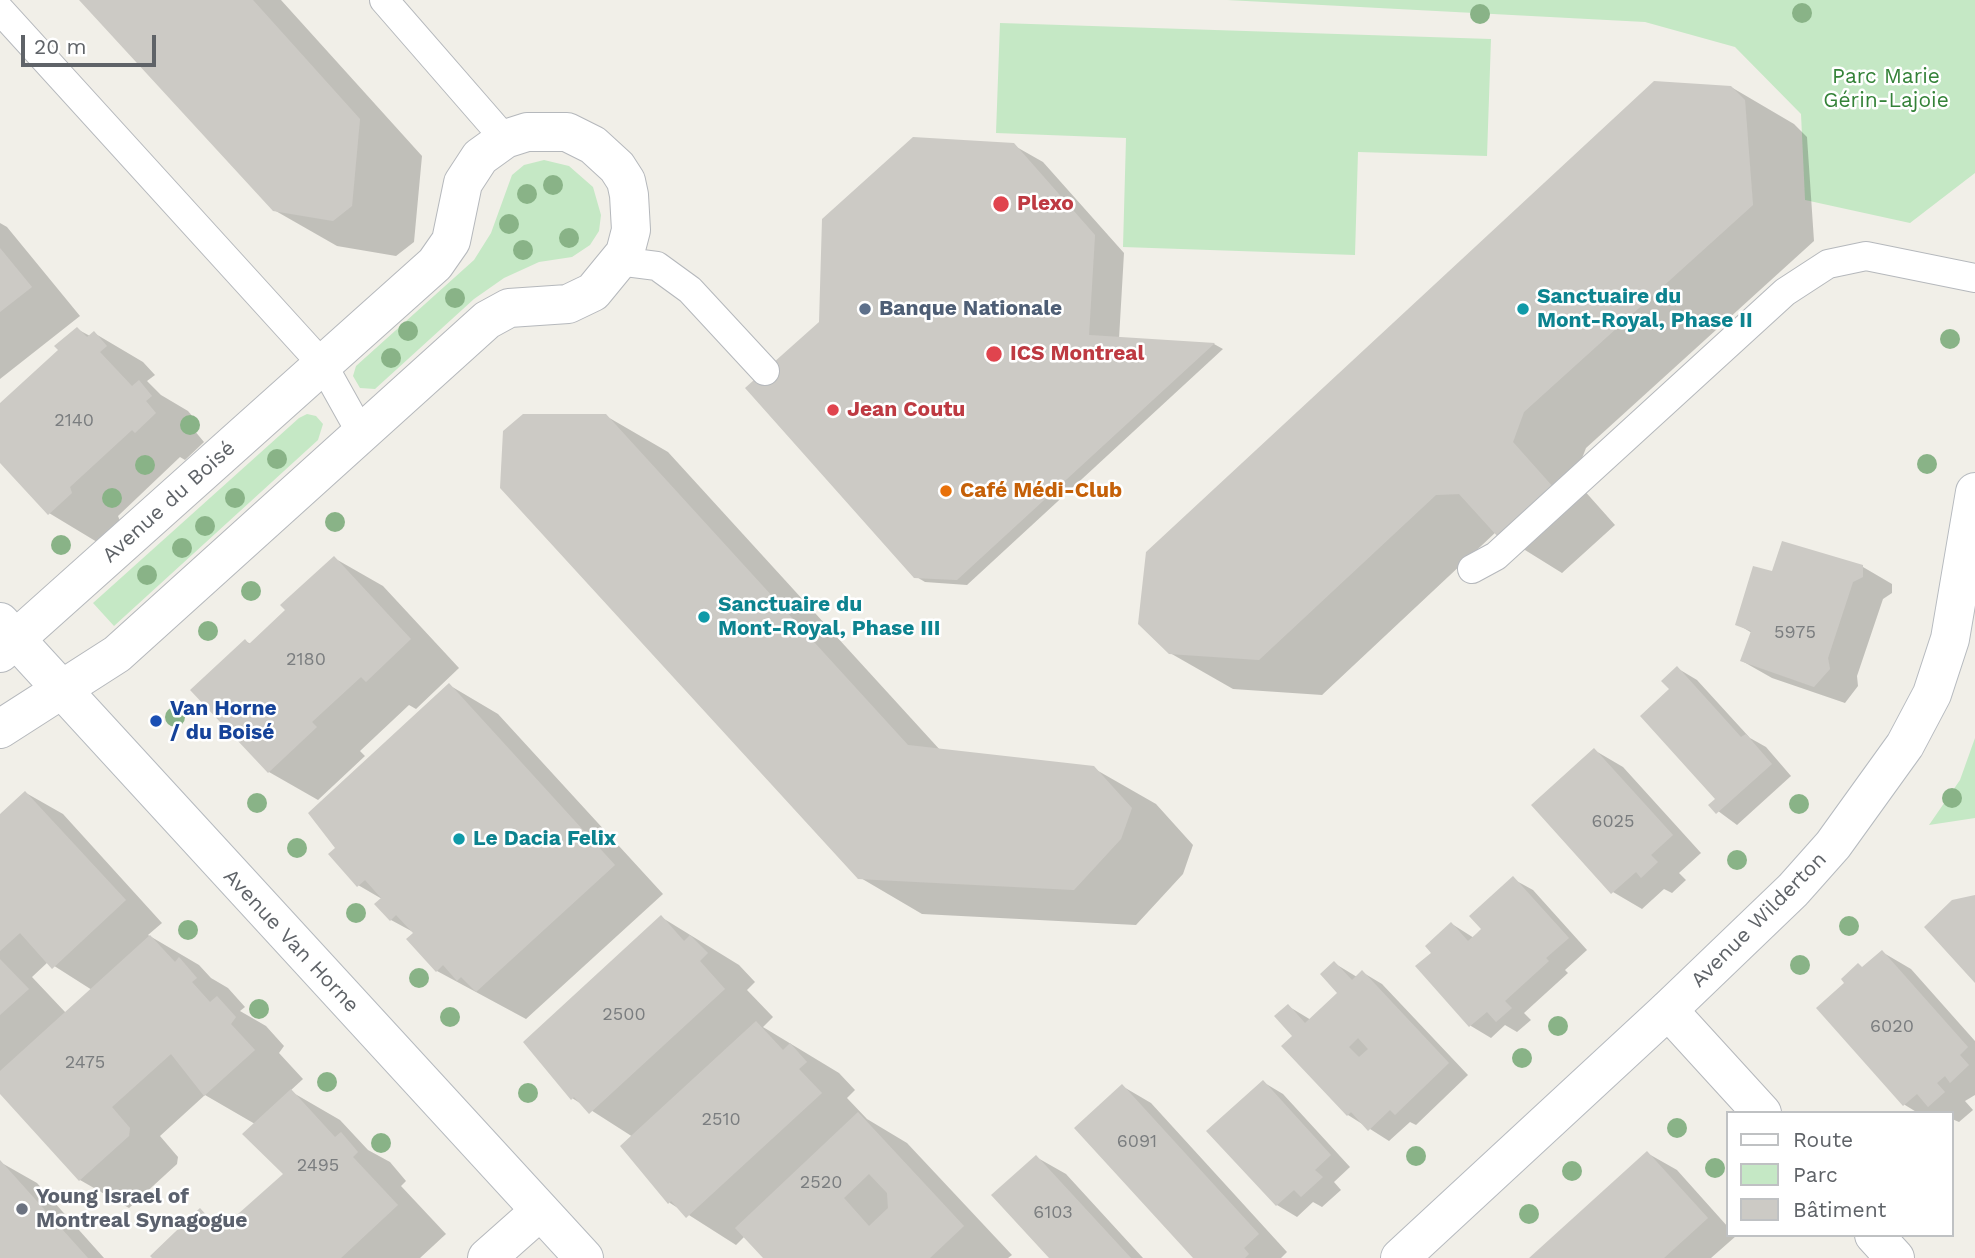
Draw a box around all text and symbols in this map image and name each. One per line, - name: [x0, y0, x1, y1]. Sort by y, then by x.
- scale bar: [24, 21, 159, 65]
- text: 20 m: [34, 34, 86, 59]
- park label: Parc Marie Gérin-Lajoie: [1823, 64, 1949, 114]
- place label: Plexo: [1017, 191, 1074, 217]
- marker: Plexo: [991, 194, 1011, 214]
- place label: Sanctuaire du Mont-Royal, Phase II: [1537, 284, 1753, 334]
- place label: Banque Nationale: [879, 296, 1062, 322]
- marker: Banque Nationale: [857, 301, 873, 317]
- marker: Sanctuaire du Mont-Royal, Phase II: [1515, 301, 1531, 317]
- place label: ICS Montreal: [1010, 341, 1144, 367]
- marker: ICS Montreal: [984, 344, 1004, 364]
- place label: Jean Coutu: [847, 397, 965, 423]
- marker: Jean Coutu: [825, 402, 841, 418]
- house number: 2140: [54, 410, 94, 432]
- street label: Avenue du Boisé: [97, 436, 241, 568]
- place label: Café Médi-Club: [960, 478, 1122, 504]
- marker: Café Médi-Club: [938, 483, 954, 499]
- place label: Sanctuaire du Mont-Royal, Phase III: [718, 592, 940, 642]
- marker: Sanctuaire du Mont-Royal, Phase III: [696, 609, 712, 625]
- house number: 5975: [1774, 622, 1816, 644]
- house number: 2180: [286, 649, 326, 671]
- place label: Van Horne / du Boisé: [170, 696, 277, 746]
- marker: Van Horne / du Boisé: [148, 713, 164, 729]
- house number: 6025: [1591, 811, 1635, 833]
- place label: Le Dacia Felix: [473, 826, 616, 852]
- marker: Le Dacia Felix: [451, 831, 467, 847]
- street label: Avenue Wilderton: [1686, 847, 1832, 993]
- street label: Avenue Van Horne: [218, 864, 364, 1018]
- house number: 2500: [602, 1004, 646, 1026]
- house number: 6020: [1870, 1016, 1914, 1038]
- house number: 2475: [65, 1052, 105, 1074]
- house number: 2510: [701, 1109, 741, 1131]
- legend: [1727, 1111, 1954, 1237]
- text: Route: [1793, 1127, 1853, 1152]
- house number: 6091: [1117, 1131, 1157, 1153]
- house number: 2495: [297, 1155, 339, 1177]
- text: Parc: [1793, 1162, 1838, 1187]
- house number: 2520: [800, 1172, 842, 1194]
- place label: Young Israel of Montreal Synagogue: [36, 1184, 247, 1234]
- text: Bâtiment: [1793, 1197, 1886, 1222]
- marker: Young Israel of Montreal Synagogue: [14, 1201, 30, 1217]
- house number: 6103: [1033, 1202, 1073, 1224]

